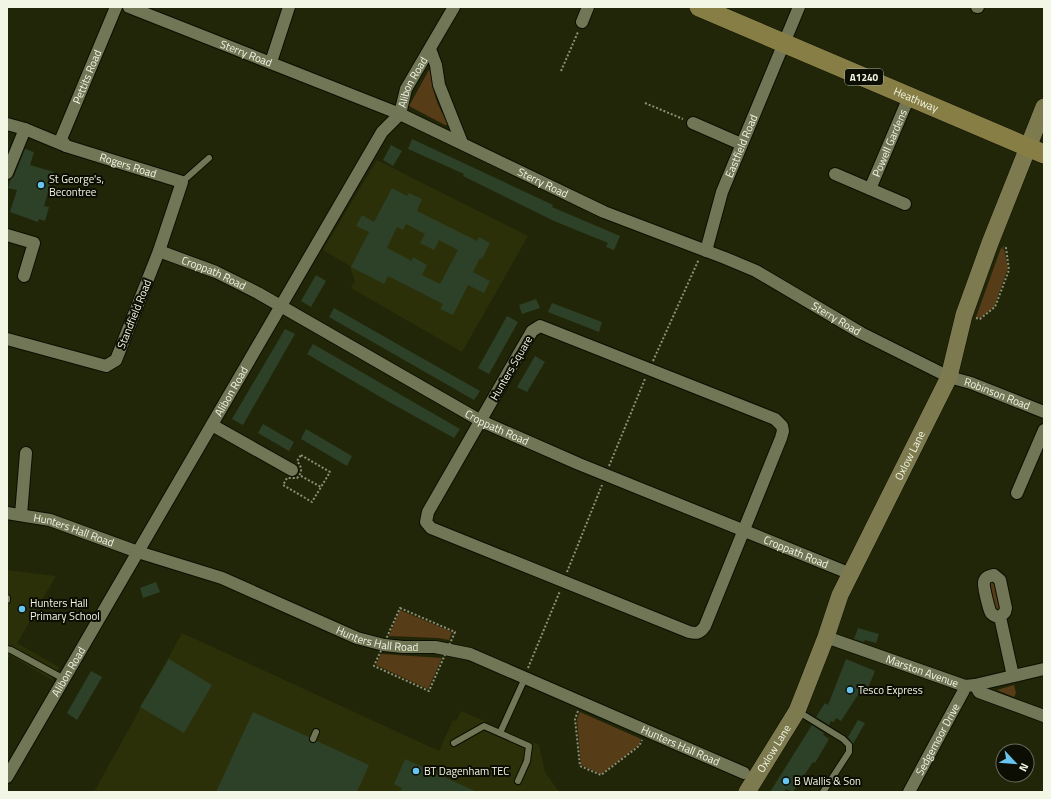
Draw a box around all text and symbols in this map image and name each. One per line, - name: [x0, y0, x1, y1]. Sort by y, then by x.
- street label: Sterry Road: [218, 36, 275, 71]
- street label: Pettits Road: [68, 47, 105, 106]
- street label: Alibon Road: [394, 53, 431, 109]
- road number: A1240: [845, 69, 883, 85]
- street label: Heathway: [891, 83, 942, 116]
- street label: Powell Gardens: [868, 107, 911, 179]
- street label: Eastfield Road: [721, 112, 761, 180]
- street label: Rogers Road: [98, 149, 159, 182]
- street label: Sterry Road: [515, 164, 571, 202]
- place label: St George's, Becontree: [49, 171, 104, 200]
- marker: St George's, Becontree: [36, 180, 46, 190]
- street label: Croppath Road: [179, 252, 249, 294]
- street label: Standfield Road: [113, 277, 155, 351]
- street label: Sterry Road: [809, 298, 864, 339]
- street label: Hunters Square: [486, 332, 536, 403]
- street label: Alibon Road: [210, 363, 252, 419]
- street label: Robinson Road: [962, 374, 1033, 414]
- street label: Croppath Road: [462, 406, 532, 449]
- street label: Oxlow Lane: [891, 427, 929, 483]
- street label: Hunters Hall Road: [32, 509, 116, 551]
- street label: Croppath Road: [761, 531, 831, 572]
- place label: Hunters Hall Primary School: [30, 595, 100, 624]
- marker: Hunters Hall Primary School: [17, 604, 27, 614]
- street label: Hunters Hall Road: [334, 622, 418, 655]
- street label: Alibon Road: [47, 643, 89, 699]
- street label: Marston Avenue: [884, 651, 961, 691]
- place label: Tesco Express: [858, 682, 923, 698]
- marker: Tesco Express: [845, 685, 855, 695]
- street label: Sedgemoor Drive: [912, 700, 964, 778]
- street label: Hunters Hall Road: [639, 721, 722, 770]
- street label: Oxlow Lane: [753, 721, 795, 776]
- north arrow: [995, 743, 1035, 783]
- text: N: [1015, 760, 1033, 774]
- place label: BT Dagenham TEC: [424, 763, 509, 779]
- marker: BT Dagenham TEC: [411, 766, 421, 776]
- place label: B Wallis & Son: [794, 773, 861, 789]
- marker: B Wallis & Son: [781, 776, 791, 786]

